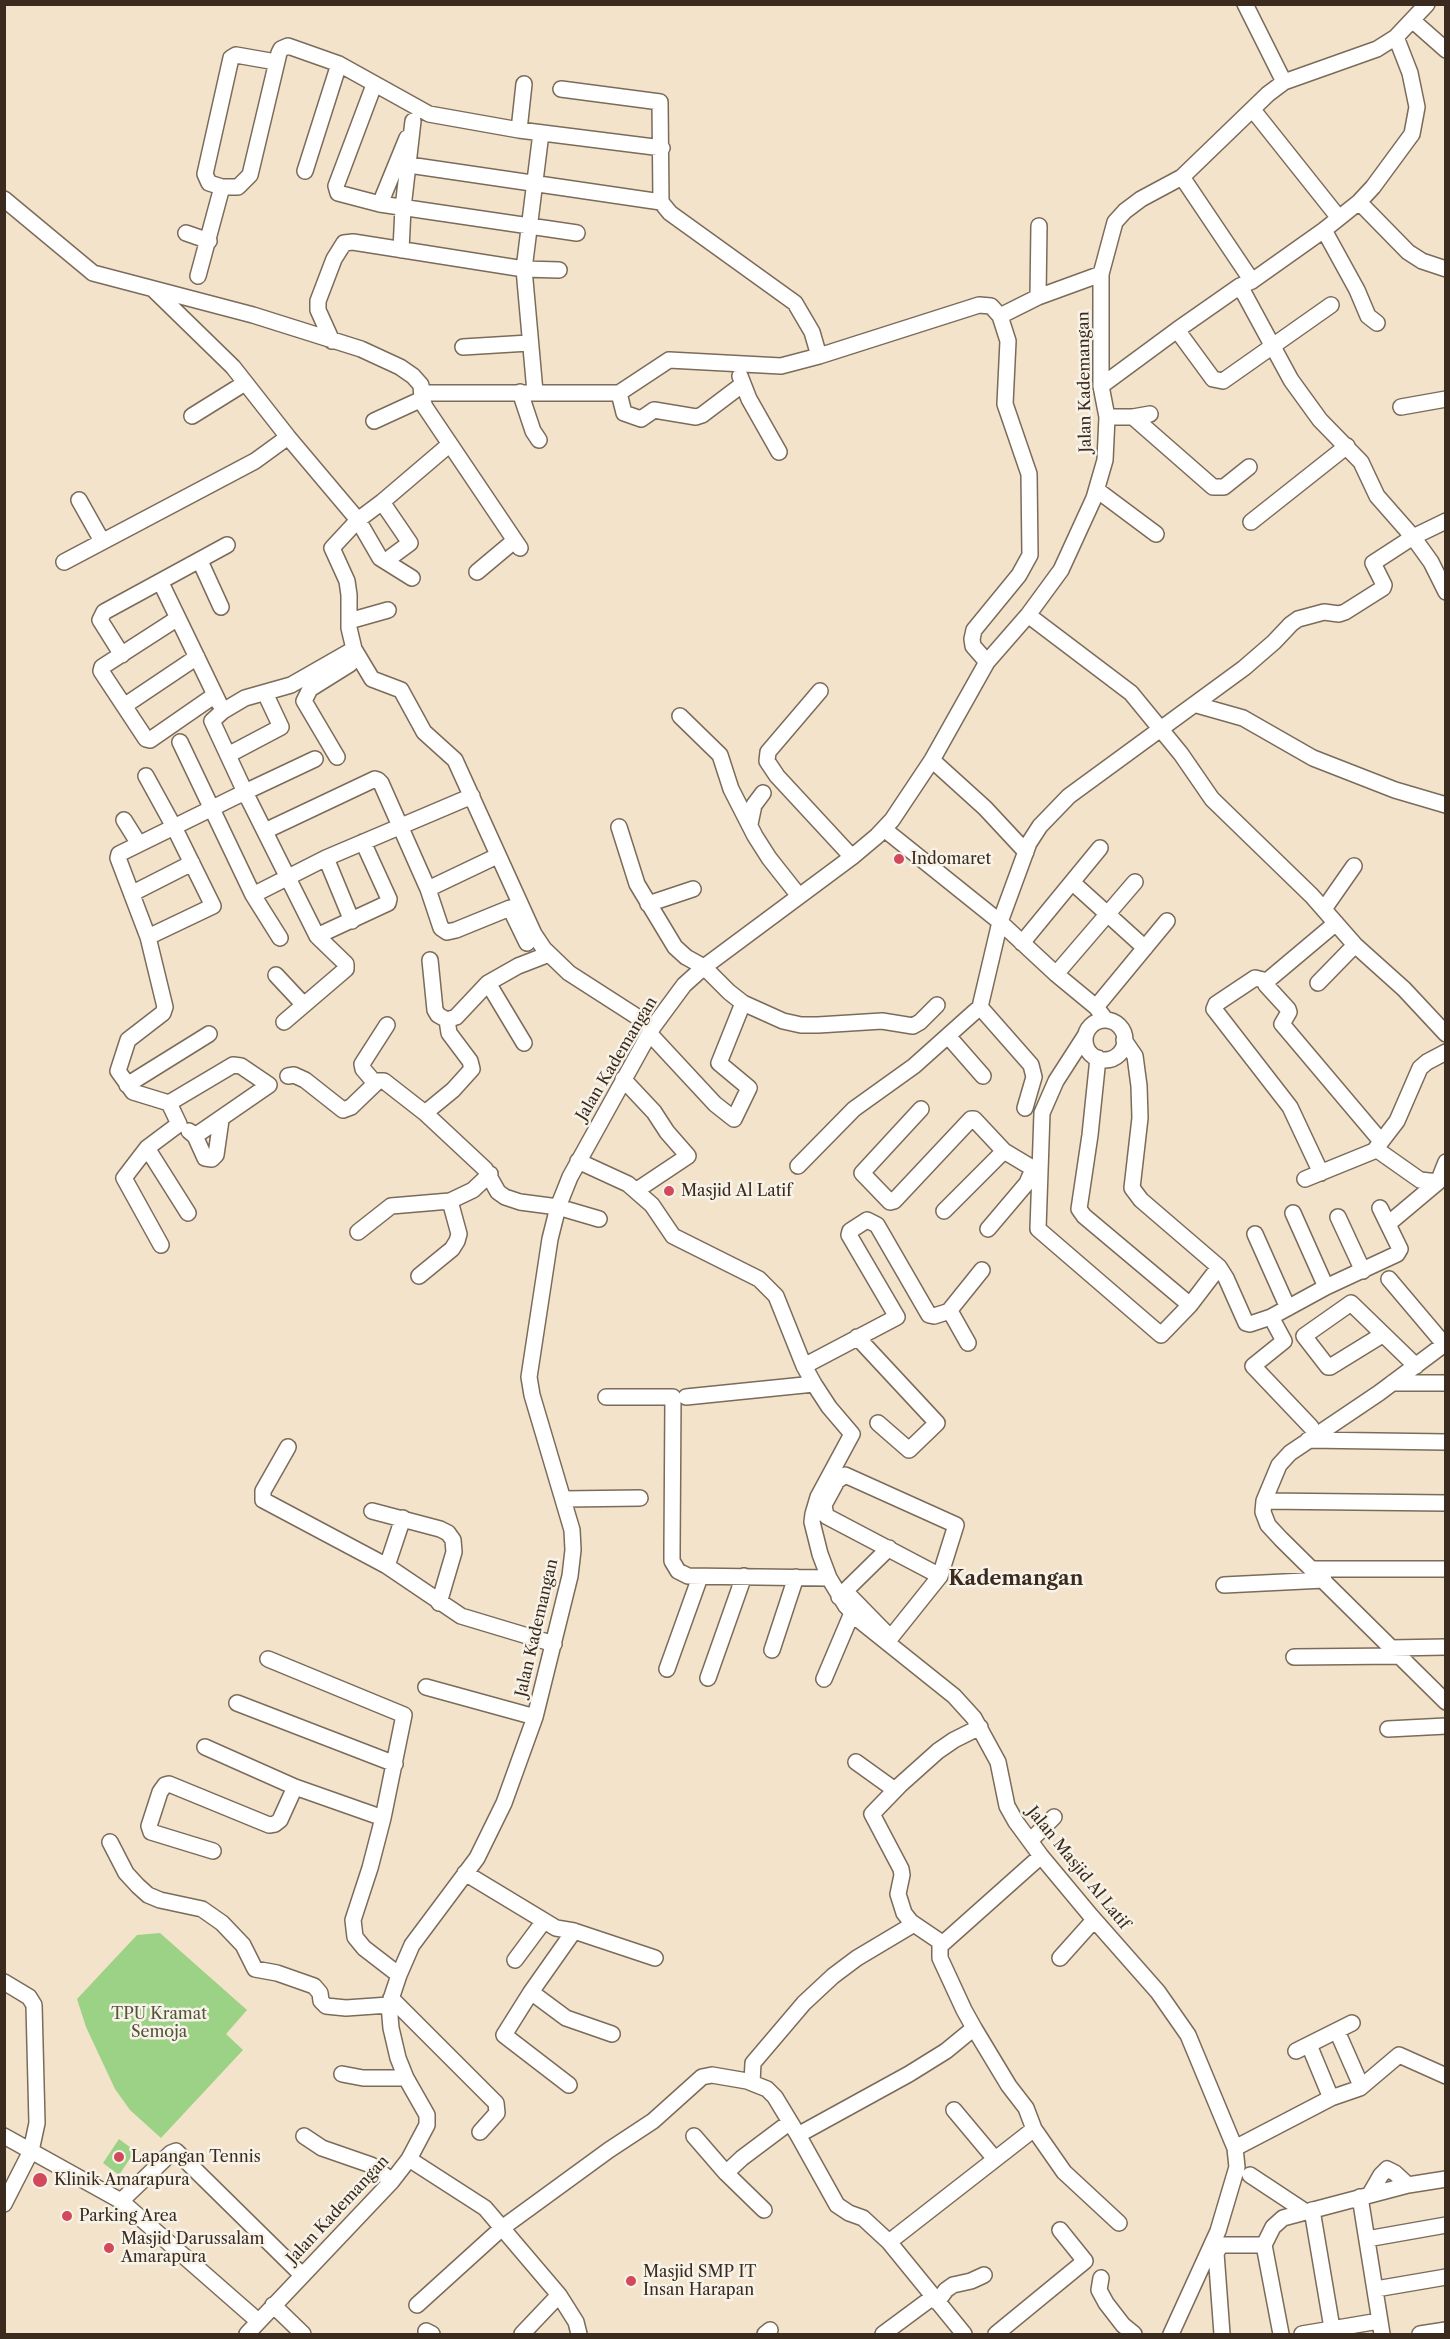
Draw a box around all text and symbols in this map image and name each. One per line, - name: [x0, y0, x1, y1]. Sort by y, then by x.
- street label: Jalan Kademangan: [1074, 311, 1096, 453]
- place label: Indomaret: [911, 849, 991, 869]
- marker: Indomaret: [892, 852, 906, 866]
- street label: Jalan Kademangan: [572, 994, 662, 1124]
- place label: Masjid Al Latif: [681, 1181, 792, 1201]
- marker: Masjid Al Latif: [662, 1184, 676, 1198]
- street label: Jalan Kademangan: [512, 1557, 562, 1699]
- district label: Kademangan: [949, 1567, 1083, 1591]
- street label: Jalan Masjid Al Latif: [1023, 1803, 1133, 1933]
- park label: TPU Kramat Semoja: [111, 2004, 207, 2042]
- place label: Lapangan Tennis: [131, 2147, 261, 2167]
- marker: Lapangan Tennis: [112, 2150, 126, 2164]
- street label: Jalan Kademangan: [283, 2152, 393, 2268]
- place label: Klinik Amarapura: [54, 2170, 190, 2190]
- marker: Klinik Amarapura: [31, 2171, 49, 2189]
- place label: Parking Area: [79, 2206, 177, 2226]
- marker: Parking Area: [60, 2209, 74, 2223]
- place label: Masjid Darussalam Amarapura: [121, 2229, 264, 2267]
- marker: Masjid Darussalam Amarapura: [102, 2241, 116, 2255]
- place label: Masjid SMP IT Insan Harapan: [643, 2262, 756, 2300]
- marker: Masjid SMP IT Insan Harapan: [624, 2274, 638, 2288]

